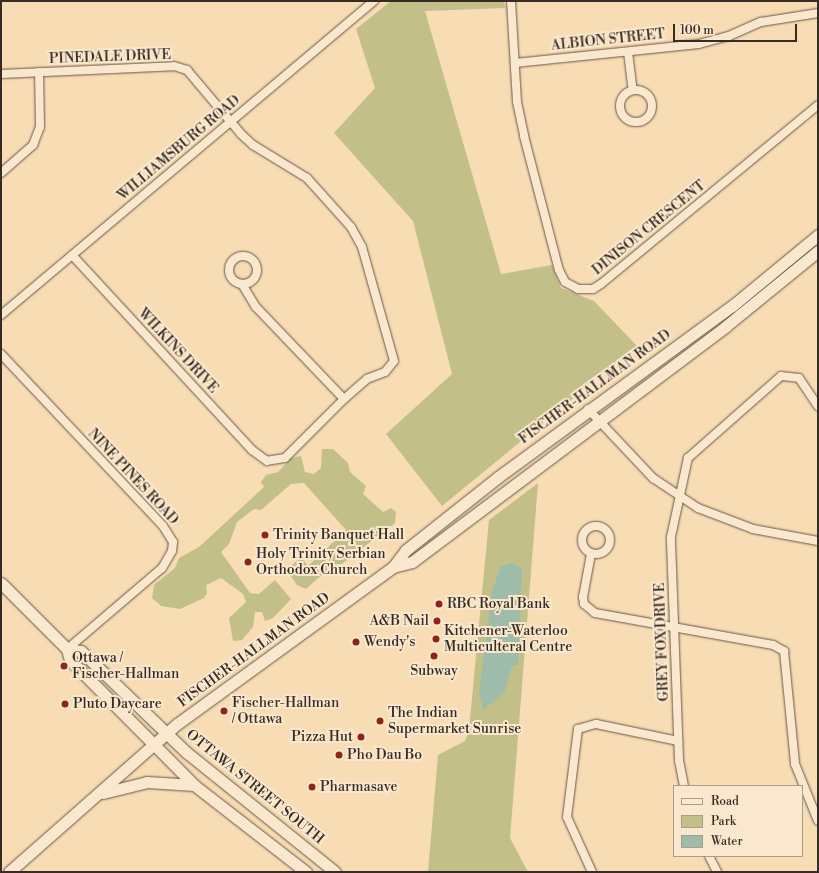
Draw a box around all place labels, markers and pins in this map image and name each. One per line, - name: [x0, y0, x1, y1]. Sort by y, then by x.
- place label: Trinity Banquet Hall: [273, 527, 404, 543]
- marker: Trinity Banquet Hall: [260, 530, 270, 540]
- place label: Holy Trinity Serbian Orthodox Church: [256, 546, 386, 578]
- marker: Holy Trinity Serbian Orthodox Church: [243, 557, 253, 567]
- place label: RBC Royal Bank: [447, 596, 550, 612]
- marker: RBC Royal Bank: [434, 599, 444, 609]
- place label: A&B Nail: [369, 613, 429, 629]
- marker: A&B Nail: [432, 616, 442, 626]
- place label: Kitchener-Waterloo Multiculteral Centre: [444, 623, 572, 656]
- place label: Wendy's: [364, 634, 415, 650]
- marker: Kitchener-Waterloo Multiculteral Centre: [431, 634, 441, 644]
- marker: Wendy's: [351, 637, 361, 647]
- place label: Ottawa / Fischer-Hallman: [72, 650, 179, 682]
- marker: Subway: [429, 651, 439, 661]
- marker: Ottawa / Fischer-Hallman: [59, 661, 69, 671]
- place label: Subway: [410, 663, 458, 679]
- place label: Fischer-Hallman / Ottawa: [232, 695, 339, 728]
- place label: Pluto Daycare: [73, 696, 162, 712]
- marker: Pluto Daycare: [60, 699, 70, 709]
- place label: The Indian Supermarket Sunrise: [388, 705, 521, 738]
- marker: Fischer-Hallman / Ottawa: [219, 706, 229, 716]
- marker: The Indian Supermarket Sunrise: [375, 716, 385, 726]
- place label: Pizza Hut: [291, 729, 353, 745]
- marker: Pizza Hut: [356, 732, 366, 742]
- place label: Pho Dau Bo: [347, 747, 422, 763]
- marker: Pho Dau Bo: [334, 750, 344, 760]
- place label: Pharmasave: [320, 779, 398, 795]
- marker: Pharmasave: [307, 782, 317, 792]

